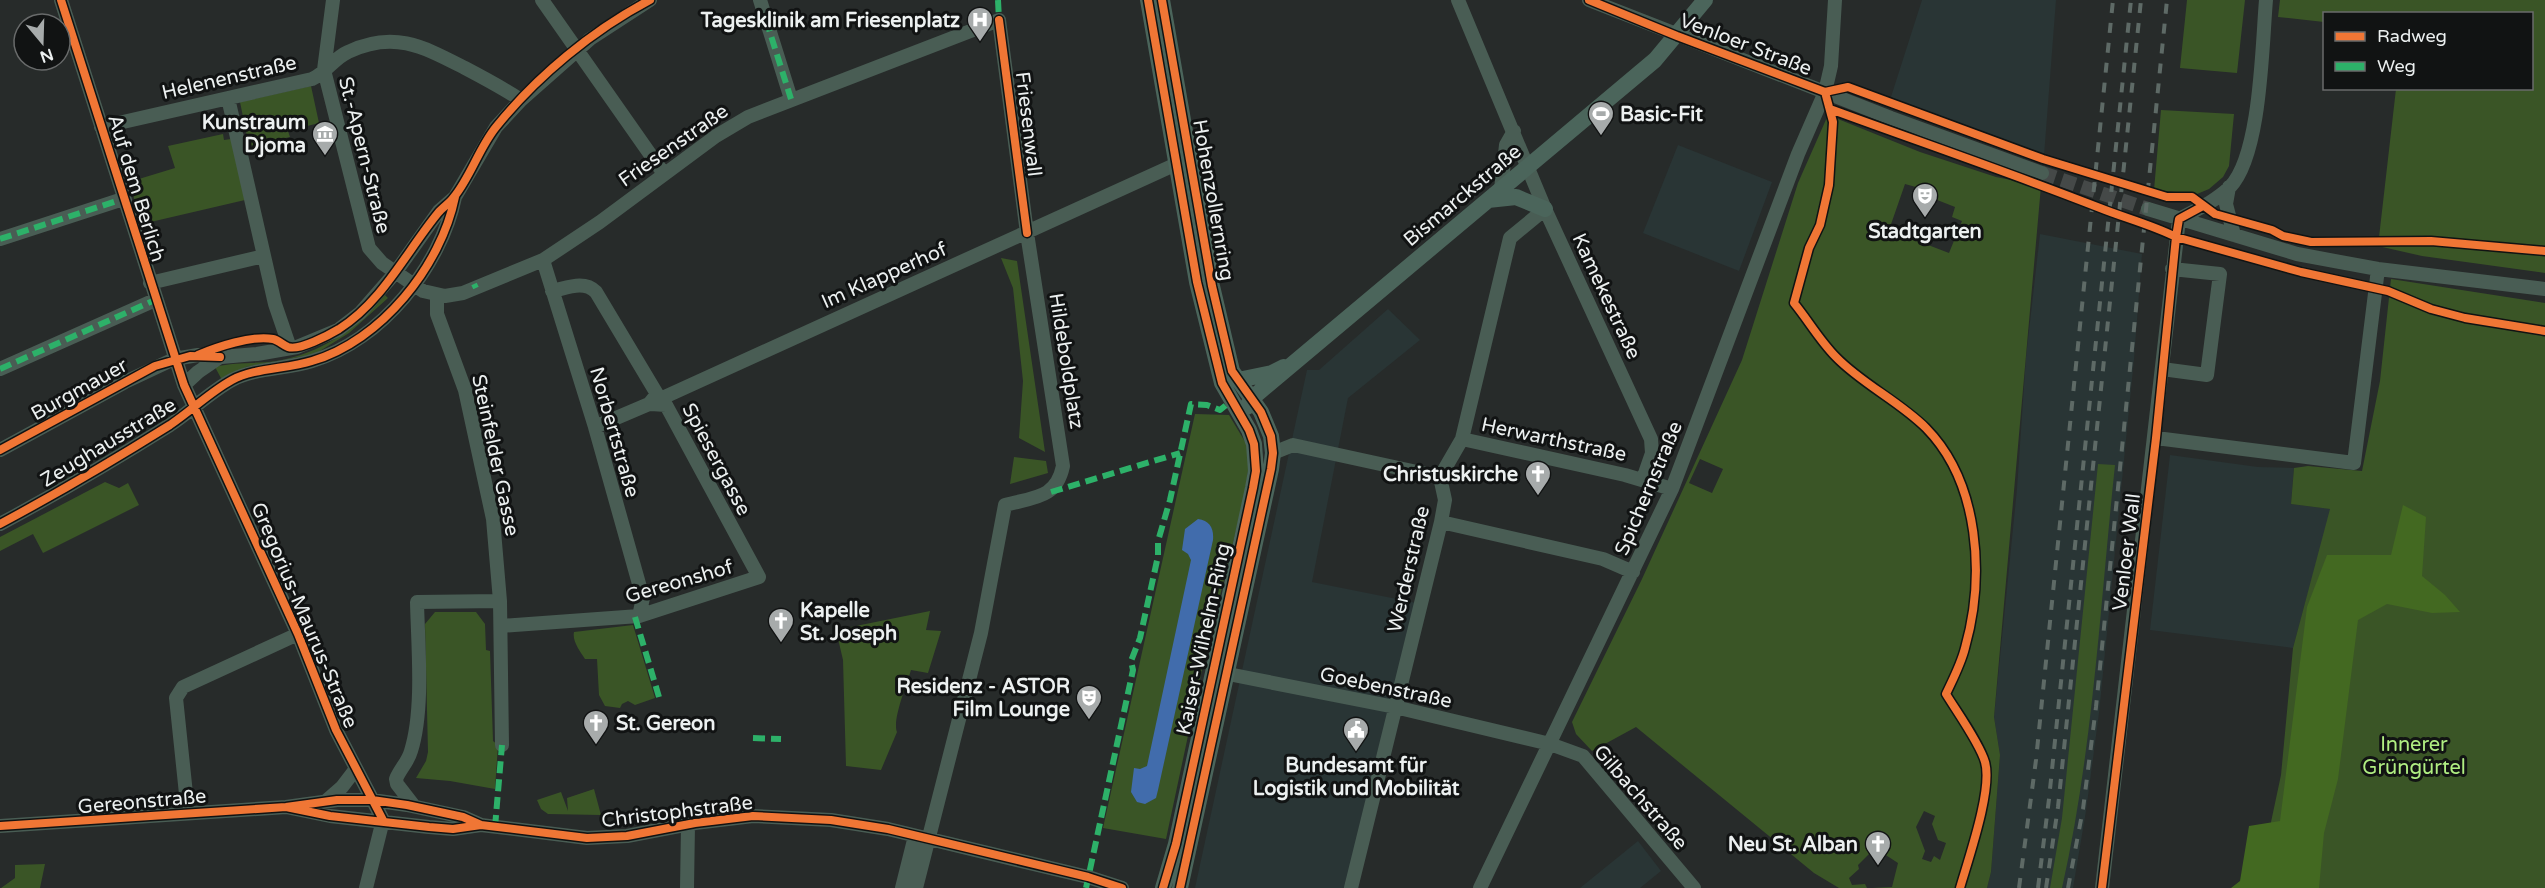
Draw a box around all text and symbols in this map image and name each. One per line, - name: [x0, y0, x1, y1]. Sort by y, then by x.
- hospital icon: Tagesklinik am Friesenplatz: [965, 5, 995, 43]
- place label: Tagesklinik am Friesenplatz: [700, 9, 960, 33]
- street label: Venloer Straße: [1676, 9, 1815, 81]
- north arrow: [12, 12, 72, 72]
- legend: [2323, 12, 2533, 90]
- text: Radweg: [2377, 25, 2447, 47]
- text: N: [37, 44, 56, 67]
- street label: Helenenstraße: [159, 51, 299, 105]
- text: Weg: [2377, 55, 2416, 77]
- street label: Friesenwall: [1010, 70, 1046, 178]
- street label: St.-Apern-Straße: [333, 74, 395, 236]
- street label: Friesenstraße: [614, 99, 733, 192]
- sports icon: Basic-Fit: [1586, 99, 1616, 137]
- place label: Basic-Fit: [1620, 103, 1703, 127]
- place label: Kunstraum Djoma: [202, 111, 306, 158]
- street label: Auf dem Berlich: [102, 112, 170, 265]
- street label: Hohenzollernring: [1187, 118, 1239, 283]
- museum icon: Kunstraum Djoma: [310, 119, 340, 157]
- street label: Bismarckstraße: [1399, 140, 1526, 252]
- theatre icon: Stadtgarten: [1910, 181, 1940, 219]
- place label: Stadtgarten: [1868, 220, 1982, 244]
- street label: Kamekestraße: [1566, 230, 1646, 363]
- street label: Im Klapperhof: [818, 237, 951, 314]
- street label: Hildeboldplatz: [1043, 291, 1089, 431]
- street label: Burgmauer: [27, 353, 132, 426]
- street label: Norbertstraße: [584, 364, 644, 500]
- street label: Steinfelder Gasse: [466, 372, 524, 538]
- street label: Zeughausstraße: [37, 393, 181, 493]
- street label: Spiesergasse: [676, 399, 756, 520]
- street label: Herwarthstraße: [1479, 413, 1629, 467]
- street label: Spichernstraße: [1610, 418, 1688, 559]
- church icon: Christuskirche: [1523, 459, 1553, 497]
- place label: Christuskirche: [1383, 463, 1518, 487]
- street label: Venloer Wall: [2108, 492, 2146, 612]
- street label: Gregorius-Maurus-Straße: [246, 499, 363, 732]
- street label: Werderstraße: [1383, 504, 1435, 635]
- street label: Kaiser-Wilhelm-Ring: [1172, 541, 1236, 737]
- street label: Gereonshof: [623, 555, 736, 609]
- place label: Kapelle St. Joseph: [800, 599, 897, 646]
- church icon: Kapelle St. Joseph: [766, 606, 796, 644]
- street label: Goebenstraße: [1318, 662, 1454, 714]
- place label: Residenz - ASTOR Film Lounge: [897, 675, 1070, 722]
- theatre icon: Residenz - ASTOR Film Lounge: [1074, 683, 1104, 721]
- church icon: St. Gereon: [581, 708, 611, 746]
- place label: St. Gereon: [616, 712, 715, 736]
- public building icon: Bundesamt für Logistik und Mobilität: [1341, 715, 1371, 753]
- park label: Innerer Grüngürtel: [2362, 733, 2466, 780]
- street label: Gilbachstraße: [1588, 740, 1692, 855]
- place label: Bundesamt für Logistik und Mobilität: [1253, 754, 1460, 801]
- street label: Gereonstraße: [77, 784, 207, 820]
- street label: Christophstraße: [600, 791, 754, 833]
- church icon: Neu St. Alban: [1863, 829, 1893, 867]
- place label: Neu St. Alban: [1728, 833, 1858, 857]

